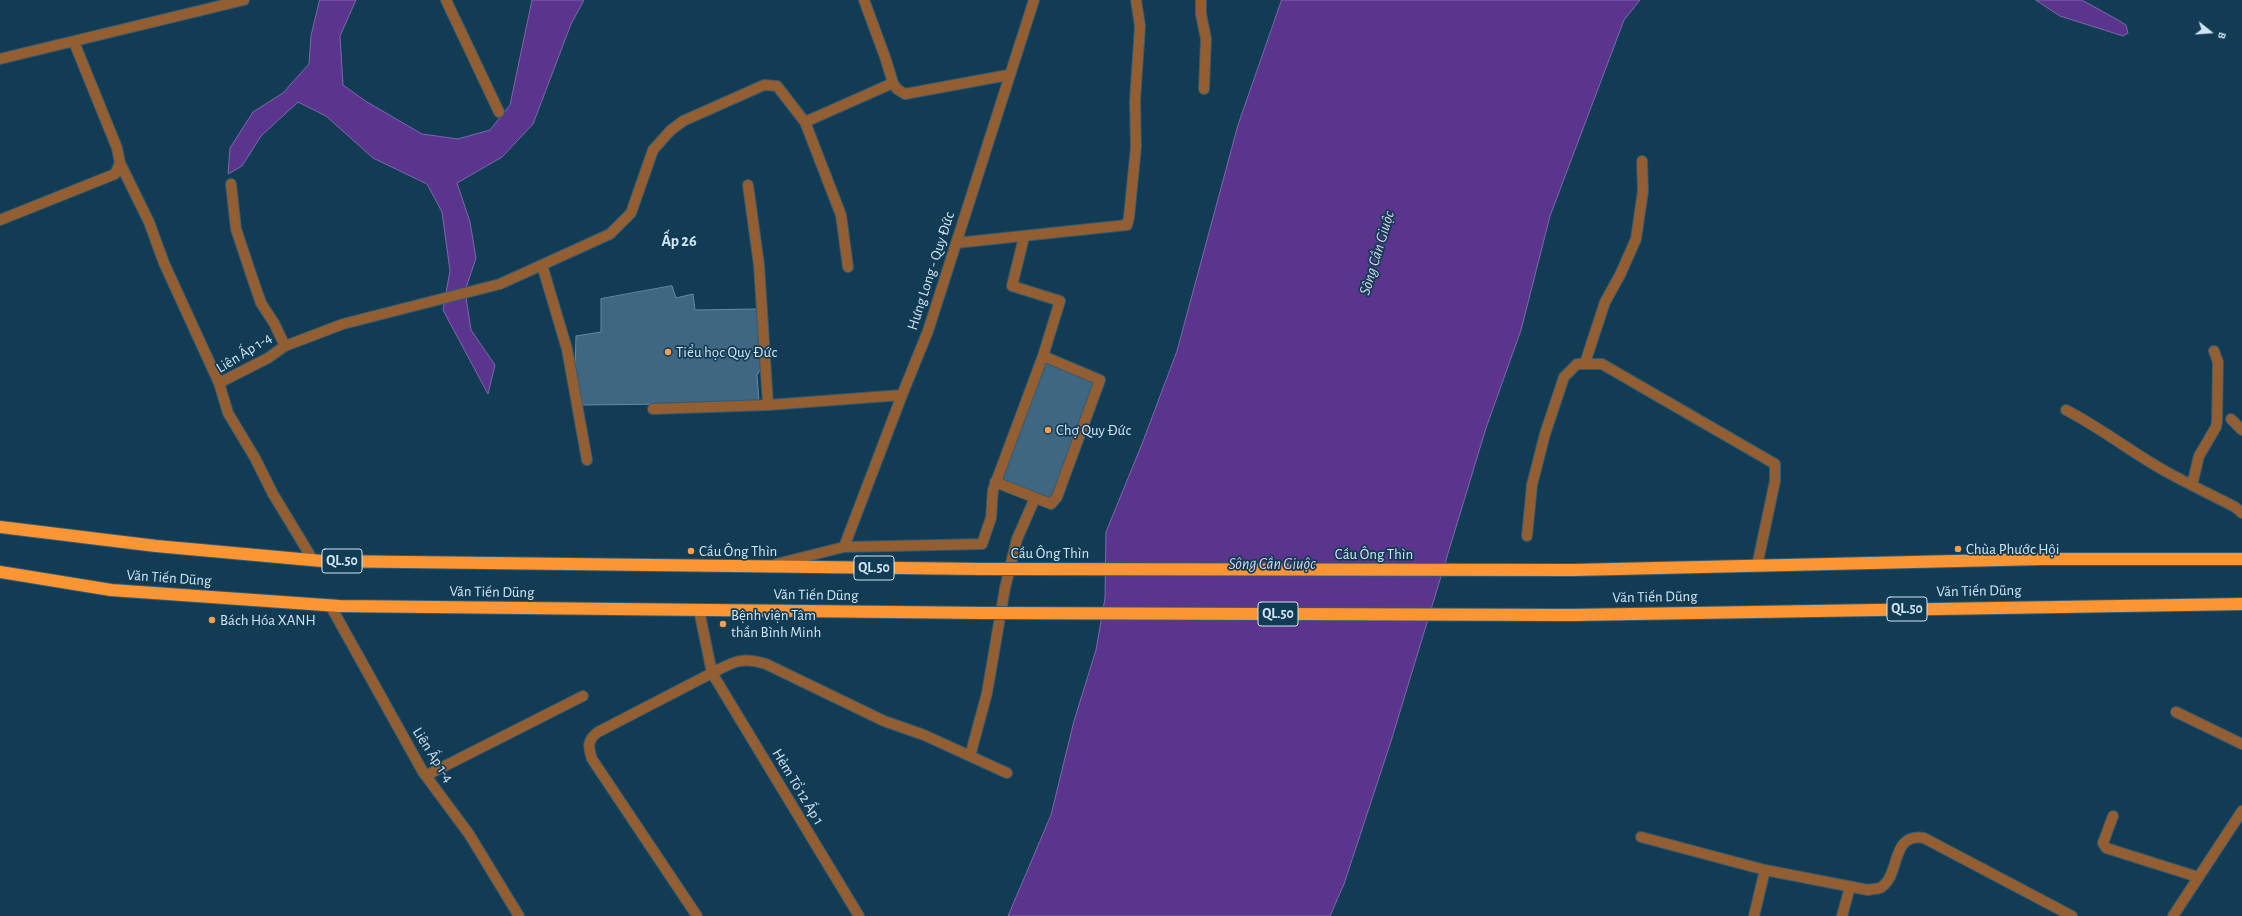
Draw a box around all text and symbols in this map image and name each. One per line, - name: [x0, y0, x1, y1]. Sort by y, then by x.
- north arrow: [2190, 12, 2230, 52]
- text: B: [2216, 31, 2228, 40]
- water label: Sông Cần Giuộc: [1355, 209, 1399, 297]
- street label: Hưng Long - Quy Đức: [903, 210, 959, 332]
- district label: Ấp 26: [661, 231, 697, 251]
- street label: Liên Ấp 1-4: [213, 329, 275, 377]
- place label: Tiểu học Quy Đức: [676, 343, 777, 361]
- marker: Tiểu học Quy Đức: [663, 347, 673, 357]
- place label: Chợ Quy Đức: [1056, 421, 1131, 439]
- marker: Chợ Quy Đức: [1043, 425, 1053, 435]
- place label: Chùa Phước Hội: [1966, 540, 2059, 558]
- place label: Cầu Ông Thìn: [699, 542, 777, 560]
- street label: Cầu Ông Thìn: [1011, 544, 1089, 562]
- marker: Chùa Phước Hội: [1953, 544, 1963, 554]
- street label: Cầu Ông Thìn: [1335, 545, 1413, 563]
- marker: Cầu Ông Thìn: [686, 546, 696, 556]
- road number: QL.50: [322, 549, 362, 573]
- water label: Sông Cần Giuộc: [1228, 554, 1316, 574]
- road number: QL.50: [854, 556, 894, 580]
- street label: Văn Tiến Dũng: [126, 566, 212, 590]
- street label: Văn Tiến Dũng: [1936, 581, 2022, 601]
- street label: Văn Tiến Dũng: [449, 582, 535, 602]
- street label: Văn Tiến Dũng: [773, 585, 859, 605]
- street label: Văn Tiến Dũng: [1612, 587, 1698, 607]
- road number: QL.50: [1887, 597, 1927, 621]
- road number: QL.50: [1258, 602, 1298, 626]
- place label: Bệnh viện Tâm thần Bình Minh: [731, 606, 821, 641]
- place label: Bách Hóa XANH: [220, 611, 316, 629]
- marker: Bách Hóa XANH: [207, 615, 217, 625]
- marker: Bệnh viện Tâm thần Bình Minh: [718, 619, 728, 629]
- street label: Liên Ấp 1-4: [408, 724, 458, 786]
- street label: Hẻm Tổ 12 Ấp 1: [768, 746, 828, 828]

